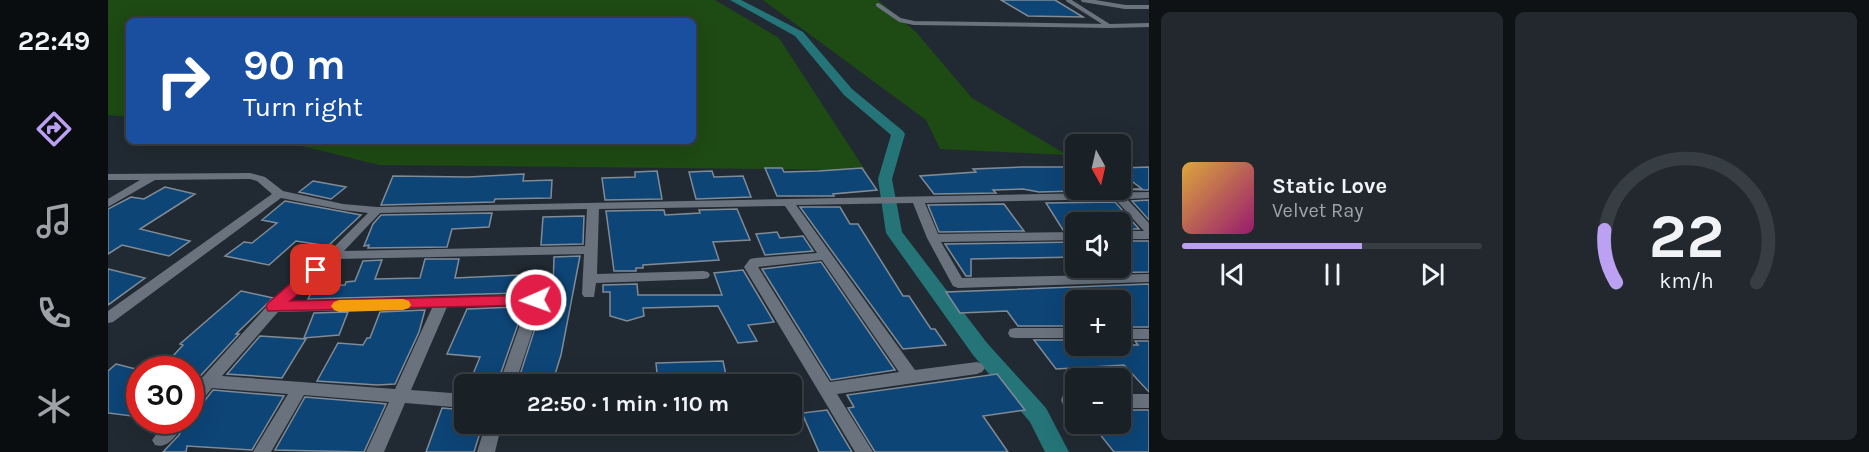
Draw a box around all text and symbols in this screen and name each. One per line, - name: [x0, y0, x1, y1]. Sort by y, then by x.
- text: 22:49: [18, 25, 90, 57]
- text: 90 m: [243, 40, 346, 90]
- icon: right: [144, 42, 222, 120]
- text: Turn right: [243, 91, 363, 123]
- icon: directions: [33, 108, 75, 150]
- north arrow: [1065, 134, 1131, 200]
- map controls: [1065, 134, 1131, 434]
- text: Static Love: [1272, 173, 1387, 199]
- text: Velvet Ray: [1272, 199, 1364, 222]
- icon: music: [33, 200, 75, 242]
- text: 22: [1648, 200, 1724, 273]
- button: sound: [1065, 212, 1131, 278]
- pin: [290, 244, 341, 295]
- icon: arrive: [299, 253, 332, 286]
- icon: previous: [1216, 258, 1249, 291]
- icon: pause: [1316, 258, 1349, 291]
- icon: next: [1416, 258, 1449, 291]
- position arrow: [504, 268, 568, 332]
- text: km/h: [1659, 268, 1713, 293]
- button: +: [1065, 290, 1131, 356]
- icon: phone: [33, 292, 75, 334]
- speed limit sign: 30: [126, 356, 204, 434]
- button: −: [1065, 368, 1131, 434]
- icon: climate: [33, 385, 75, 427]
- text: 22:50 · 1 min · 110 m: [527, 391, 729, 417]

